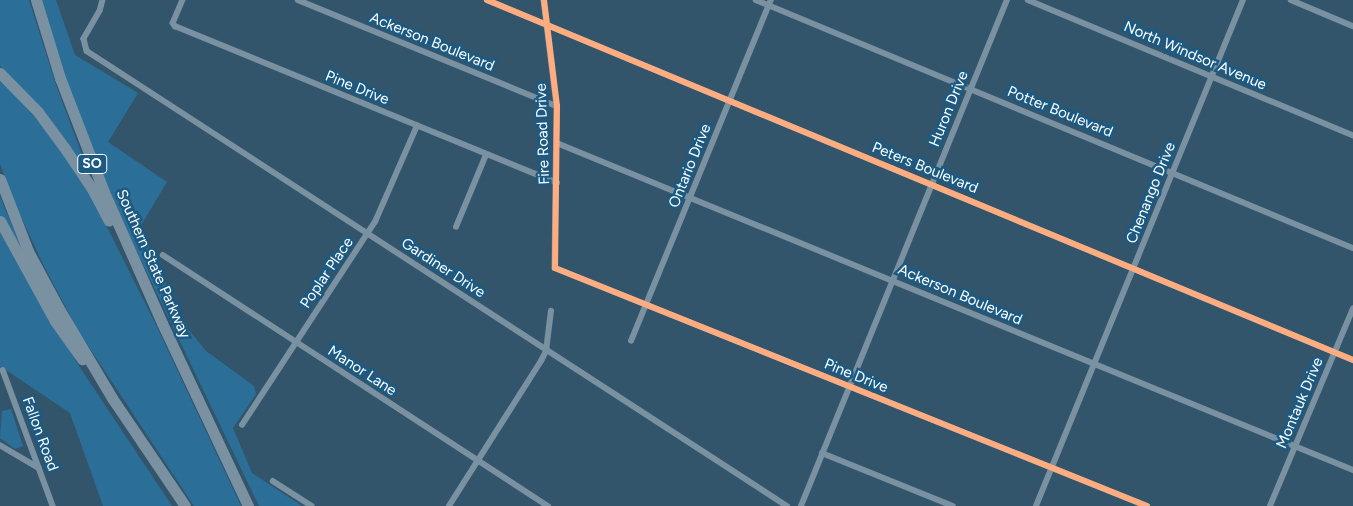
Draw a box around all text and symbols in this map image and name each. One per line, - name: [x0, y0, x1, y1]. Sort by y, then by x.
- street label: Ackerson Boulevard: [367, 9, 497, 75]
- street label: North Windsor Avenue: [1121, 18, 1269, 94]
- street label: Pine Drive: [323, 67, 391, 109]
- street label: Huron Drive: [926, 68, 972, 150]
- street label: Fire Road Drive: [532, 83, 554, 185]
- street label: Potter Boulevard: [1005, 83, 1115, 141]
- street label: Ontario Drive: [665, 121, 715, 211]
- street label: Peters Boulevard: [869, 138, 981, 198]
- street label: Chenango Drive: [1122, 140, 1180, 246]
- road number: SO: [77, 152, 107, 175]
- street label: Southern State Parkway: [112, 187, 194, 341]
- street label: Poplar Place: [297, 234, 357, 312]
- street label: Gardiner Drive: [398, 234, 488, 302]
- street label: Ackerson Boulevard: [895, 261, 1025, 329]
- street label: Manor Lane: [324, 342, 400, 400]
- street label: Pine Drive: [822, 355, 890, 397]
- street label: Montauk Drive: [1273, 355, 1327, 451]
- street label: Fallon Road: [18, 394, 62, 474]

